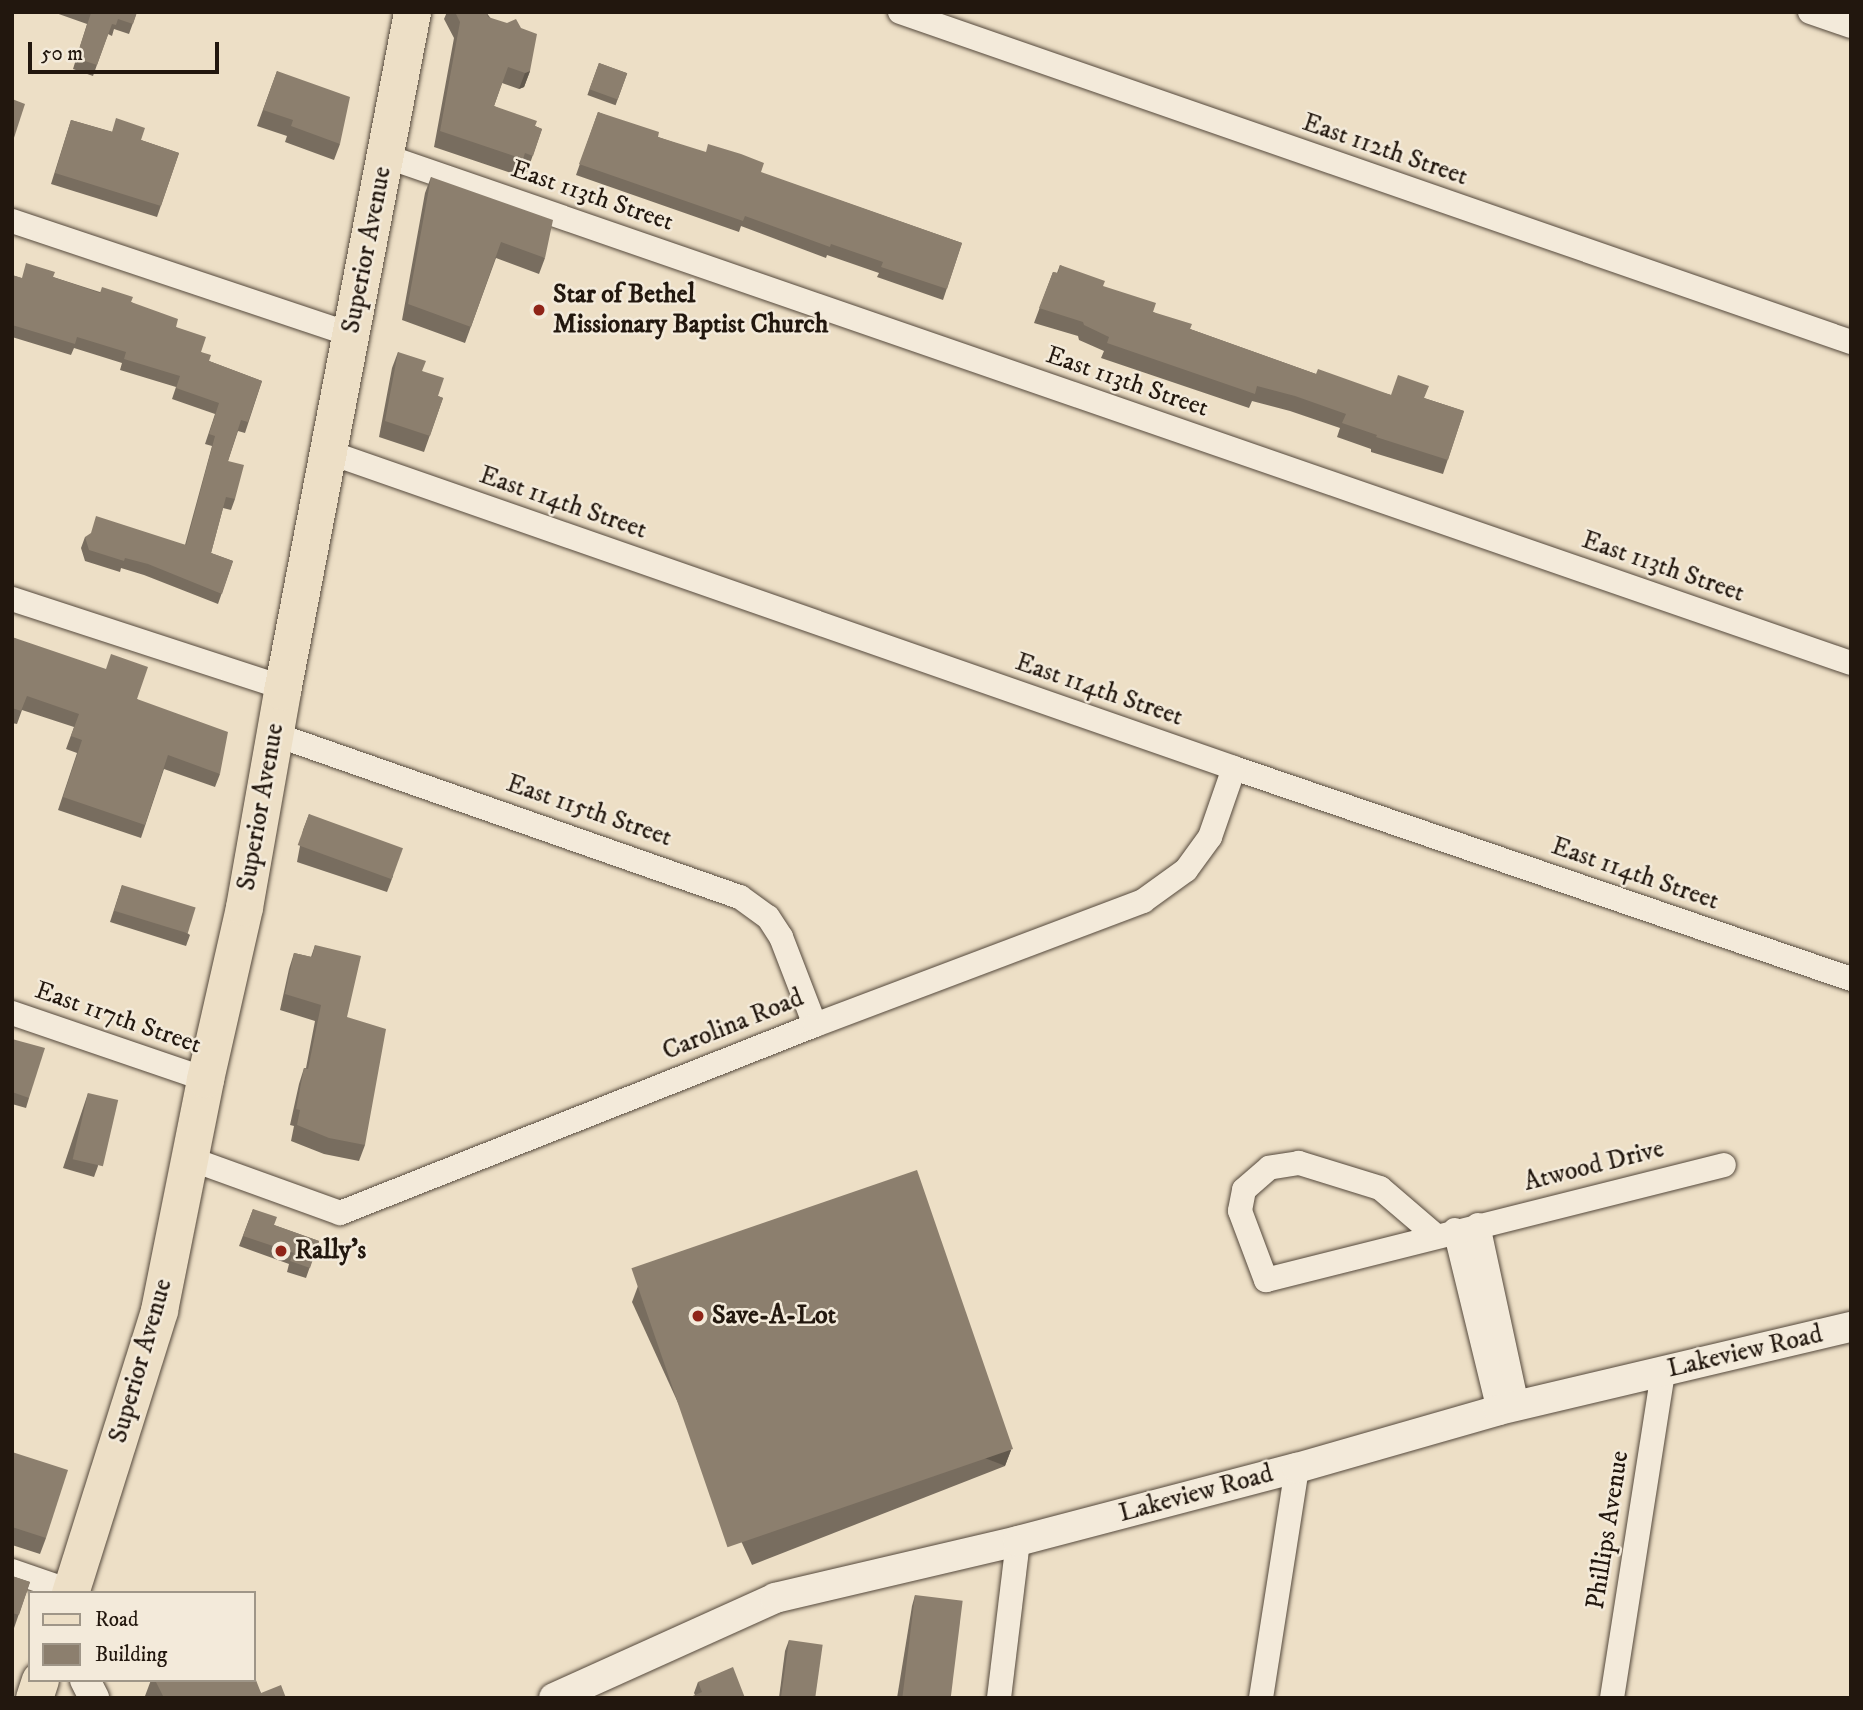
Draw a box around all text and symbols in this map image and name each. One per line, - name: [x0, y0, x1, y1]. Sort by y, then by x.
- scale bar: [32, 28, 222, 72]
- text: 50 m: [41, 41, 83, 67]
- street label: East 112th Street: [1298, 107, 1472, 193]
- street label: East 113th Street: [507, 154, 677, 238]
- street label: Superior Avenue: [336, 164, 398, 336]
- place label: Star of Bethel Missionary Baptist Church: [553, 279, 828, 340]
- marker: Star of Bethel Missionary Baptist Church: [531, 302, 547, 318]
- street label: East 113th Street: [1042, 340, 1212, 424]
- street label: East 114th Street: [475, 460, 651, 546]
- street label: East 113th Street: [1578, 525, 1748, 609]
- street label: East 114th Street: [1011, 647, 1187, 733]
- street label: Superior Avenue: [231, 721, 291, 893]
- street label: East 115th Street: [502, 768, 676, 854]
- street label: East 114th Street: [1547, 831, 1723, 917]
- street label: East 117th Street: [31, 975, 205, 1061]
- street label: Carolina Road: [658, 983, 808, 1067]
- street label: Atwood Drive: [1521, 1134, 1667, 1198]
- place label: Rally's: [295, 1235, 366, 1267]
- marker: Rally's: [273, 1243, 289, 1259]
- street label: Superior Avenue: [103, 1275, 179, 1447]
- place label: Save-A-Lot: [712, 1300, 836, 1332]
- marker: Save-A-Lot: [690, 1308, 706, 1324]
- street label: Lakeview Road: [1664, 1319, 1826, 1385]
- street label: Phillips Avenue: [1580, 1449, 1636, 1611]
- street label: Lakeview Road: [1116, 1458, 1276, 1530]
- legend: [28, 1591, 256, 1682]
- text: Road: [95, 1607, 139, 1633]
- text: Building: [95, 1642, 167, 1668]

